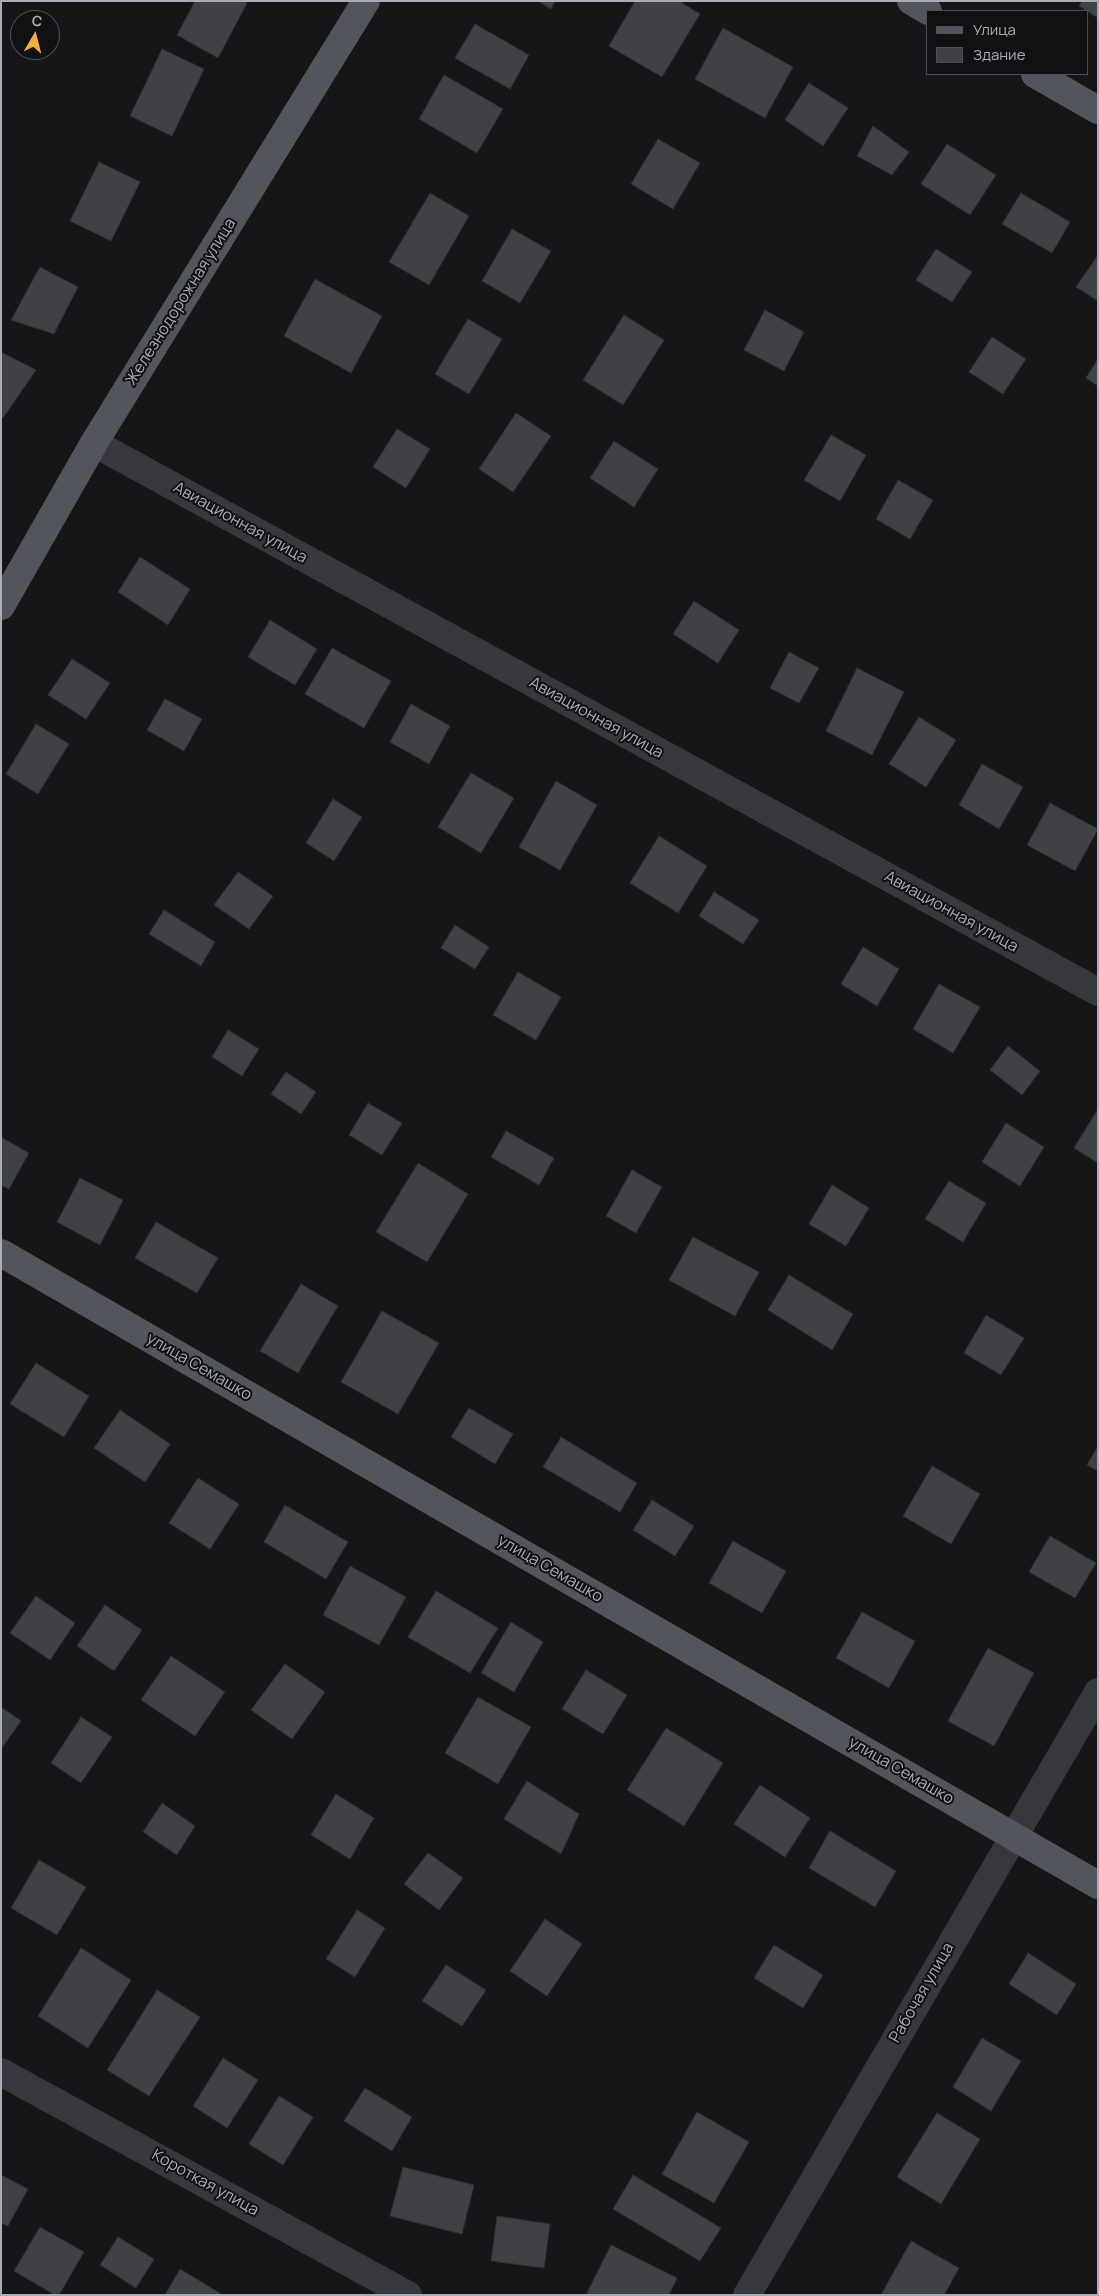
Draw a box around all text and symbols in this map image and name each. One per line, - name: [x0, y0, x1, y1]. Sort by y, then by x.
- north arrow: [10, 10, 60, 60]
- legend: [926, 10, 1089, 75]
- text: С: [31, 11, 43, 31]
- text: Улица: [973, 19, 1016, 40]
- text: Здание: [973, 44, 1025, 65]
- street label: Железнодорожная улица: [122, 215, 240, 389]
- street label: Авиационная улица: [170, 478, 310, 568]
- street label: Авиационная улица: [526, 673, 666, 763]
- street label: Авиационная улица: [881, 867, 1021, 957]
- street label: улица Семашко: [143, 1329, 255, 1405]
- street label: улица Семашко: [494, 1531, 606, 1607]
- street label: улица Семашко: [845, 1733, 957, 1809]
- street label: Рабочая улица: [886, 1940, 958, 2046]
- street label: Короткая улица: [148, 2146, 262, 2220]

